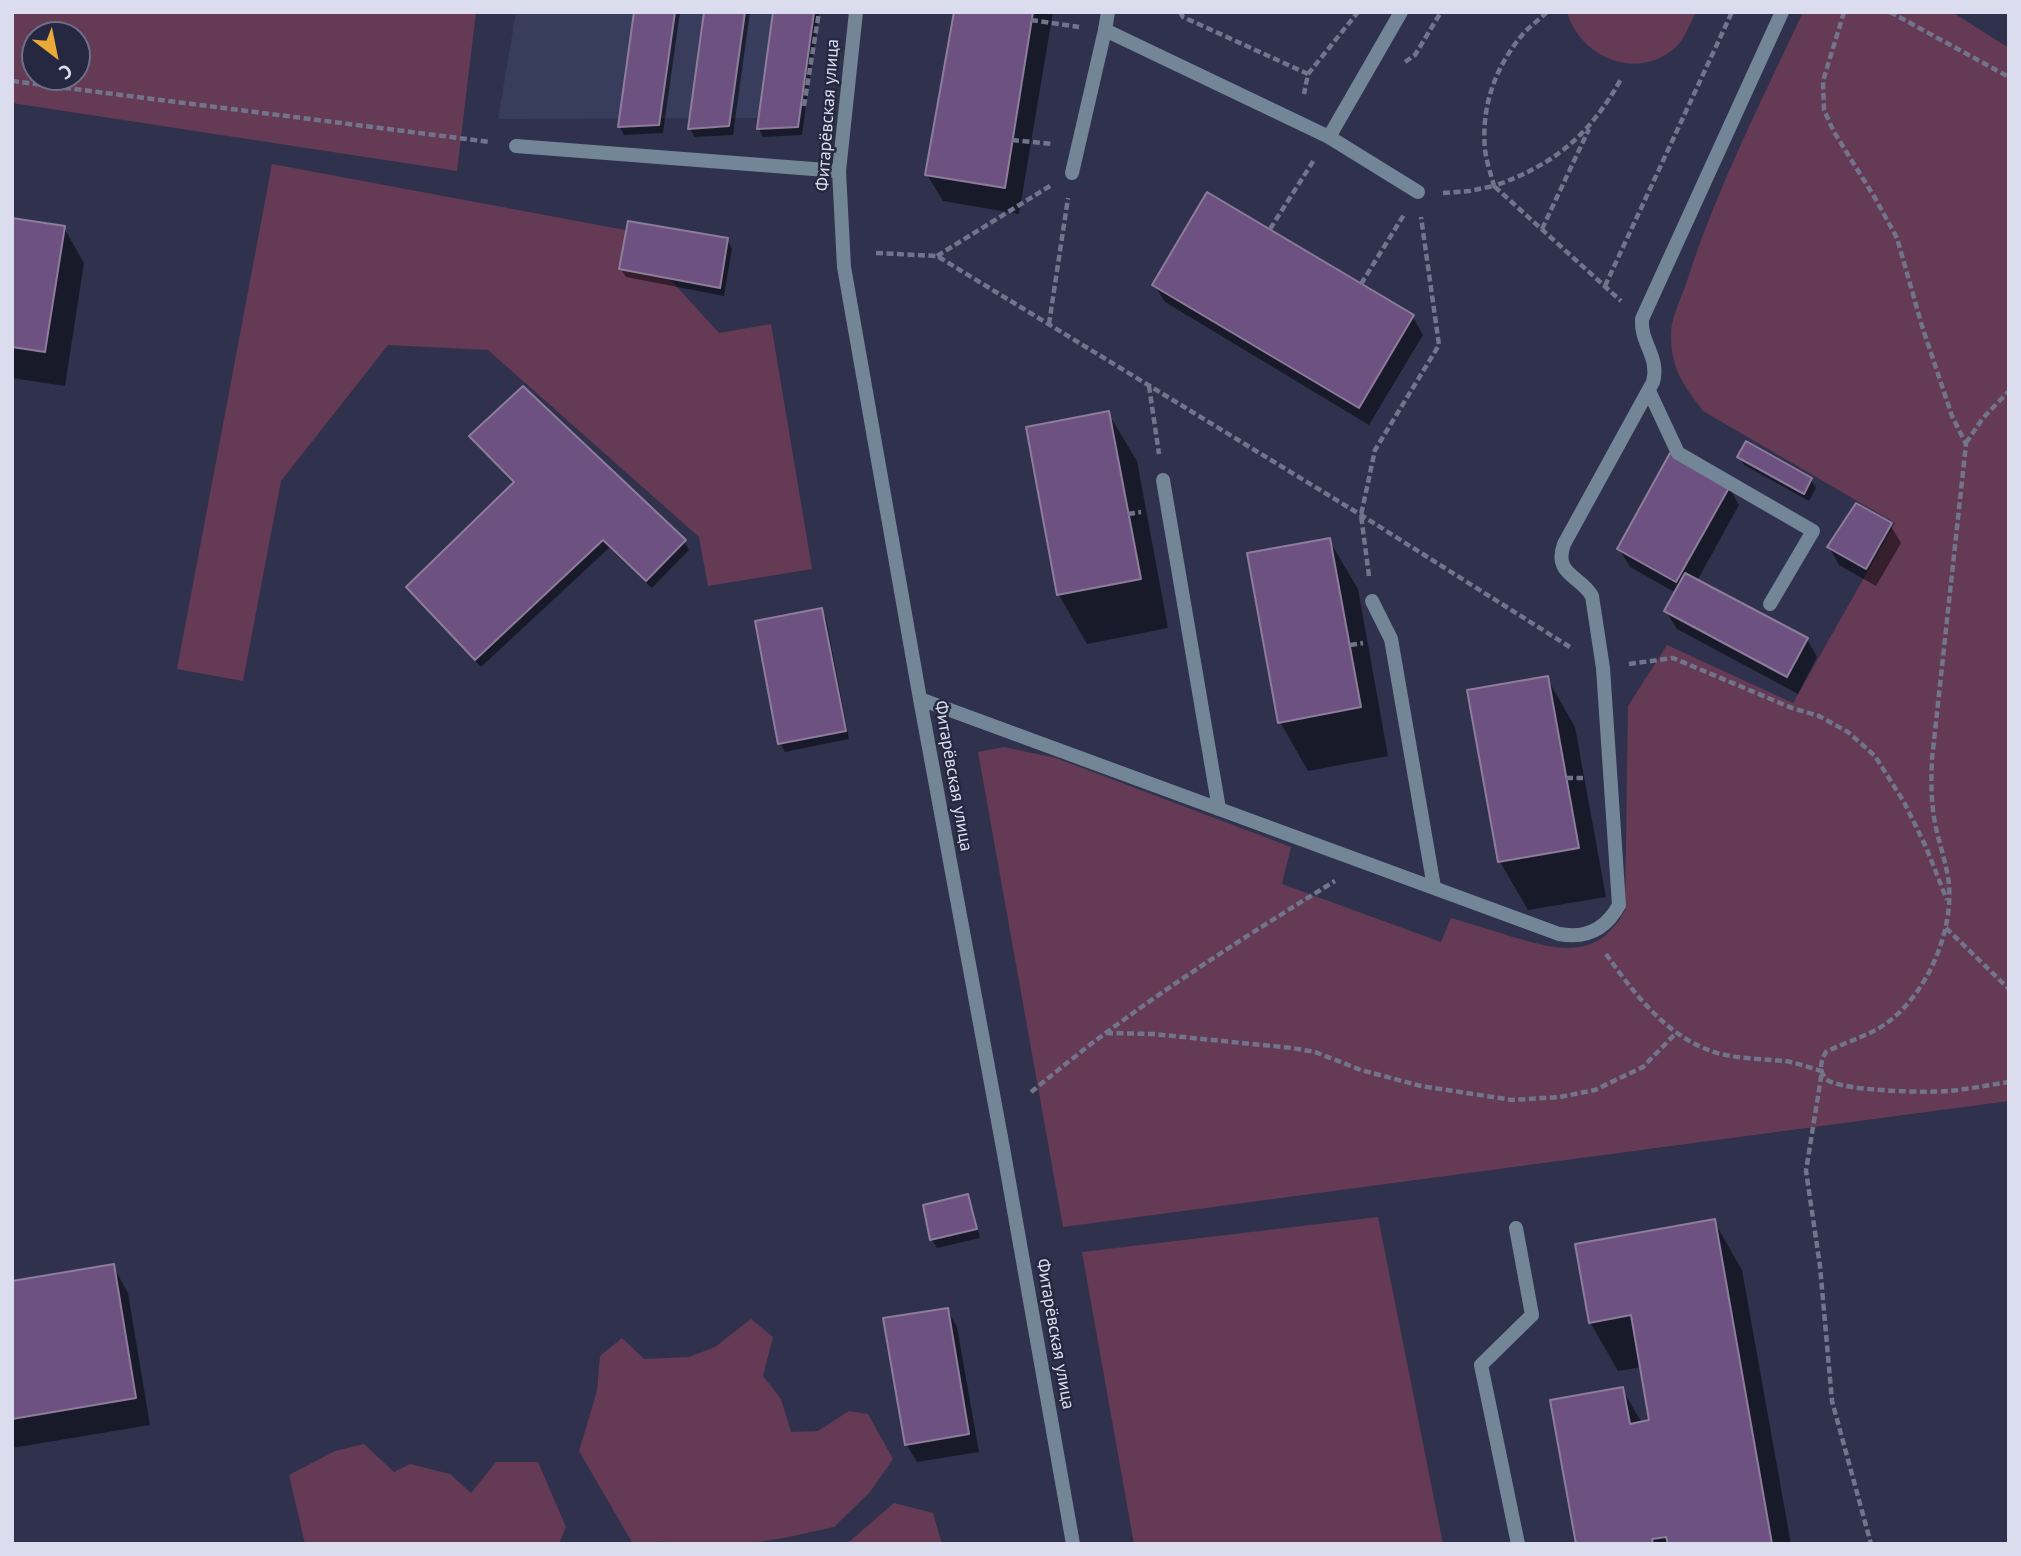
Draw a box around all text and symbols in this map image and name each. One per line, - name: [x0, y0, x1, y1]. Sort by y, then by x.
- north arrow: [21, 21, 91, 91]
- street label: Фитарёвская улица: [812, 38, 844, 192]
- text: С: [55, 59, 77, 85]
- street label: Фитарёвская улица: [929, 699, 977, 853]
- street label: Фитарёвская улица: [1031, 1257, 1079, 1411]

